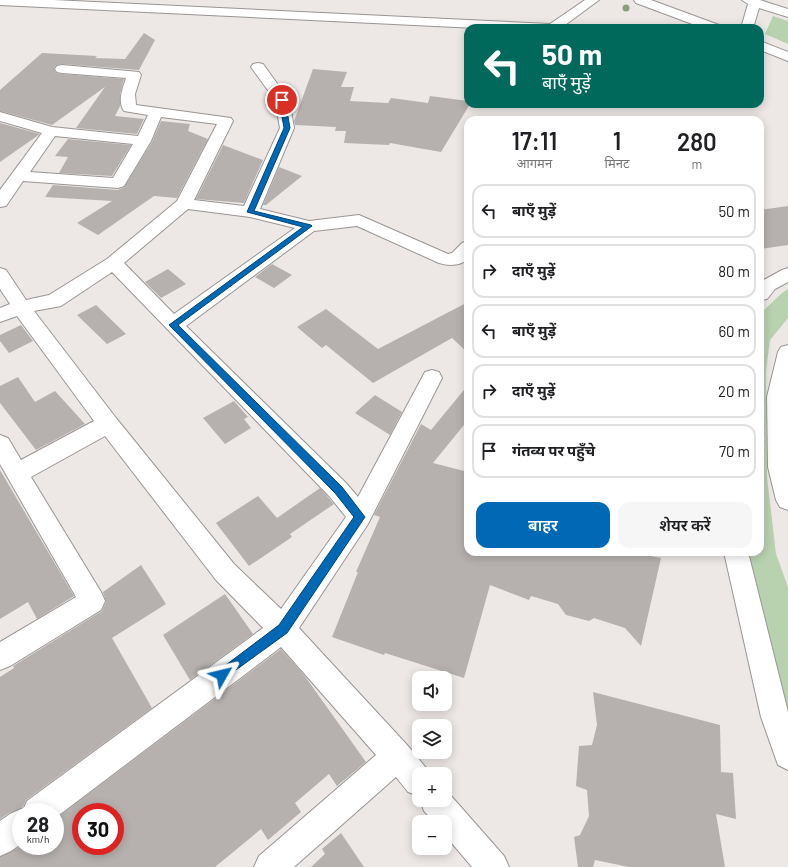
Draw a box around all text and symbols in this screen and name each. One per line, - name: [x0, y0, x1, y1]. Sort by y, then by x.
- text: 50 m: [542, 37, 602, 71]
- icon: left: [476, 40, 528, 92]
- text: बाएँ मुड़ें: [542, 71, 591, 93]
- pin: [265, 83, 299, 117]
- icon: arrive: [271, 89, 293, 111]
- text: 17:11: [511, 126, 557, 155]
- text: 1: [613, 126, 621, 155]
- text: 280: [677, 127, 717, 156]
- text: आगमन: [517, 155, 552, 171]
- text: मिनट: [605, 155, 630, 171]
- text: m: [691, 156, 702, 172]
- icon: left: [478, 200, 500, 222]
- text: बाएँ मुड़ें: [512, 201, 556, 219]
- text: 50 m: [718, 202, 750, 220]
- icon: right: [478, 260, 500, 282]
- text: दाएँ मुड़ें: [512, 261, 555, 279]
- text: 80 m: [718, 262, 750, 280]
- icon: left: [478, 320, 500, 342]
- text: बाएँ मुड़ें: [512, 321, 556, 339]
- text: 60 m: [718, 322, 750, 340]
- icon: right: [478, 380, 500, 402]
- text: दाएँ मुड़ें: [512, 381, 555, 399]
- text: 20 m: [718, 382, 750, 400]
- icon: arrive: [478, 440, 500, 462]
- text: गंतव्य पर पहुँचे: [512, 441, 595, 459]
- text: 70 m: [719, 442, 750, 460]
- button: बाहर: [476, 502, 610, 548]
- button: शेयर करें: [618, 502, 752, 548]
- position arrow: [201, 654, 243, 696]
- map controls: [412, 671, 452, 855]
- button: sound: [412, 671, 452, 711]
- button: layers: [412, 719, 452, 759]
- button: +: [412, 767, 452, 807]
- speed limit sign: 30: [72, 803, 124, 855]
- text: 28: [27, 812, 49, 836]
- button: −: [412, 815, 452, 855]
- text: km/h: [27, 833, 49, 845]

